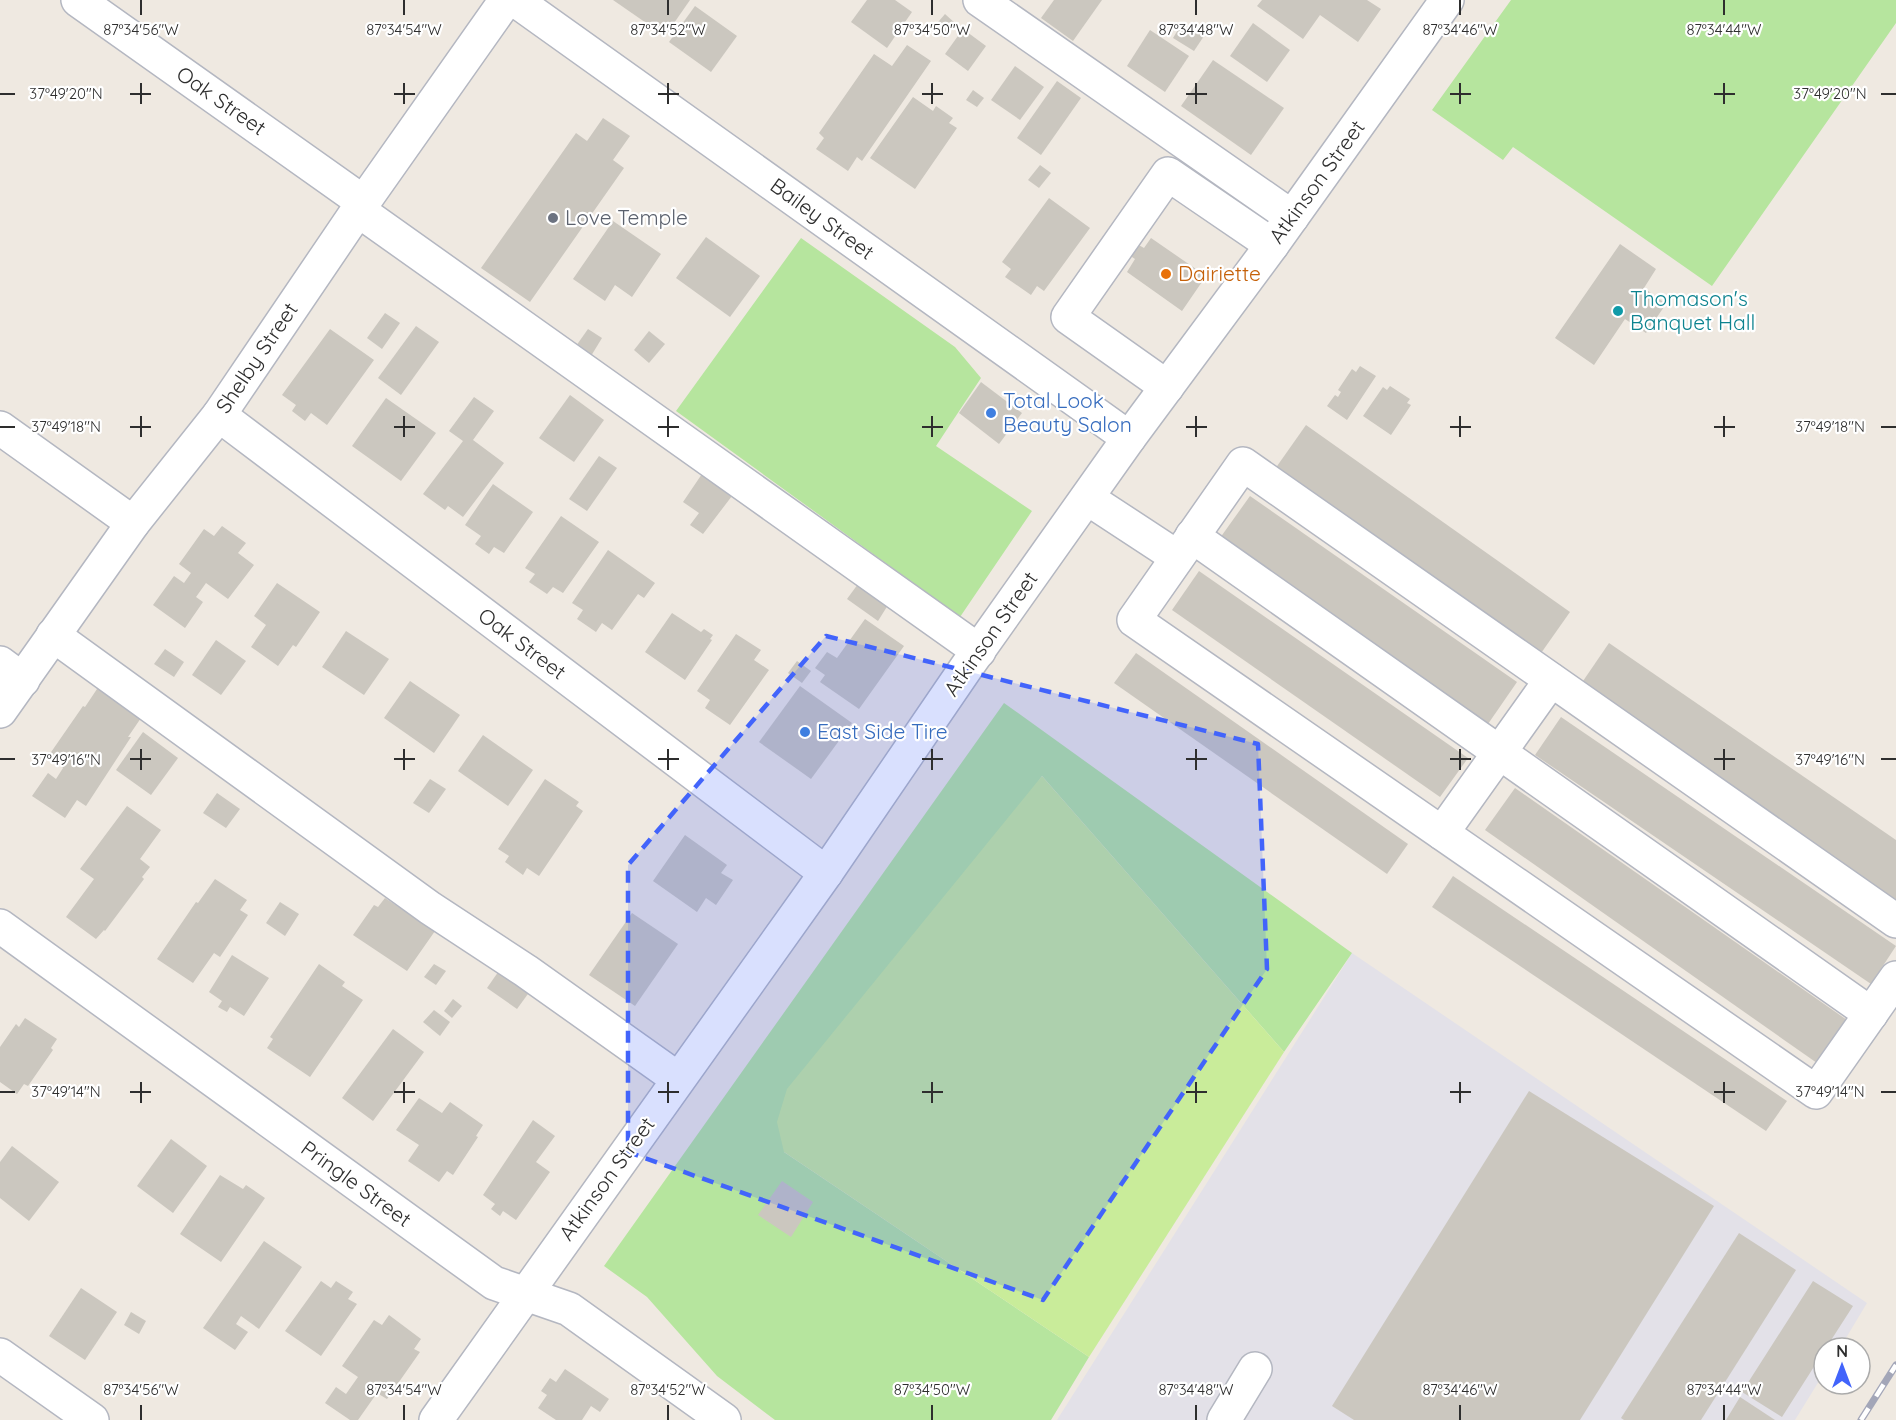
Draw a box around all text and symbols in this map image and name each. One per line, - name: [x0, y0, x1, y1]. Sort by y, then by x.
- text: 87°34'56"W: [103, 20, 179, 39]
- text: 87°34'54"W: [366, 20, 442, 39]
- text: 87°34'52"W: [630, 20, 706, 39]
- text: 87°34'50"W: [894, 20, 971, 39]
- text: 87°34'48"W: [1158, 20, 1234, 39]
- text: 87°34'46"W: [1422, 20, 1498, 39]
- text: 87°34'44"W: [1686, 20, 1762, 39]
- street label: Oak Street: [172, 60, 271, 140]
- text: 37°49'20"N: [29, 84, 103, 103]
- text: 37°49'20"N: [1793, 84, 1867, 103]
- street label: Atkinson Street: [1263, 115, 1370, 248]
- street label: Bailey Street: [765, 172, 880, 265]
- place label: Love Temple: [565, 204, 688, 230]
- marker: Love Temple: [546, 211, 560, 225]
- place label: Dairiette: [1178, 260, 1261, 286]
- marker: Dairiette: [1159, 267, 1173, 281]
- place label: Thomason's Banquet Hall: [1630, 285, 1755, 335]
- street label: Shelby Street: [210, 297, 303, 418]
- marker: Thomason's Banquet Hall: [1611, 304, 1625, 318]
- place label: Total Look Beauty Salon: [1003, 387, 1132, 437]
- marker: Total Look Beauty Salon: [984, 406, 998, 420]
- text: 37°49'18"N: [31, 417, 101, 436]
- text: 37°49'18"N: [1795, 417, 1865, 436]
- street label: Atkinson Street: [938, 566, 1043, 701]
- street label: Oak Street: [474, 602, 572, 685]
- place label: East Side Tire: [817, 718, 948, 744]
- marker: East Side Tire: [798, 725, 812, 739]
- text: 37°49'16"N: [31, 750, 101, 769]
- text: 37°49'16"N: [1795, 750, 1865, 769]
- text: 37°49'14"N: [31, 1082, 101, 1101]
- text: 37°49'14"N: [1795, 1082, 1865, 1101]
- street label: Atkinson Street: [553, 1112, 660, 1245]
- street label: Pringle Street: [296, 1134, 417, 1232]
- north arrow: [1812, 1336, 1872, 1396]
- text: N: [1836, 1341, 1848, 1361]
- text: 87°34'56"W: [103, 1380, 179, 1399]
- text: 87°34'54"W: [366, 1380, 442, 1399]
- text: 87°34'52"W: [630, 1380, 706, 1399]
- text: 87°34'50"W: [894, 1380, 971, 1399]
- text: 87°34'48"W: [1158, 1380, 1234, 1399]
- text: 87°34'46"W: [1422, 1380, 1498, 1399]
- text: 87°34'44"W: [1686, 1380, 1762, 1399]

